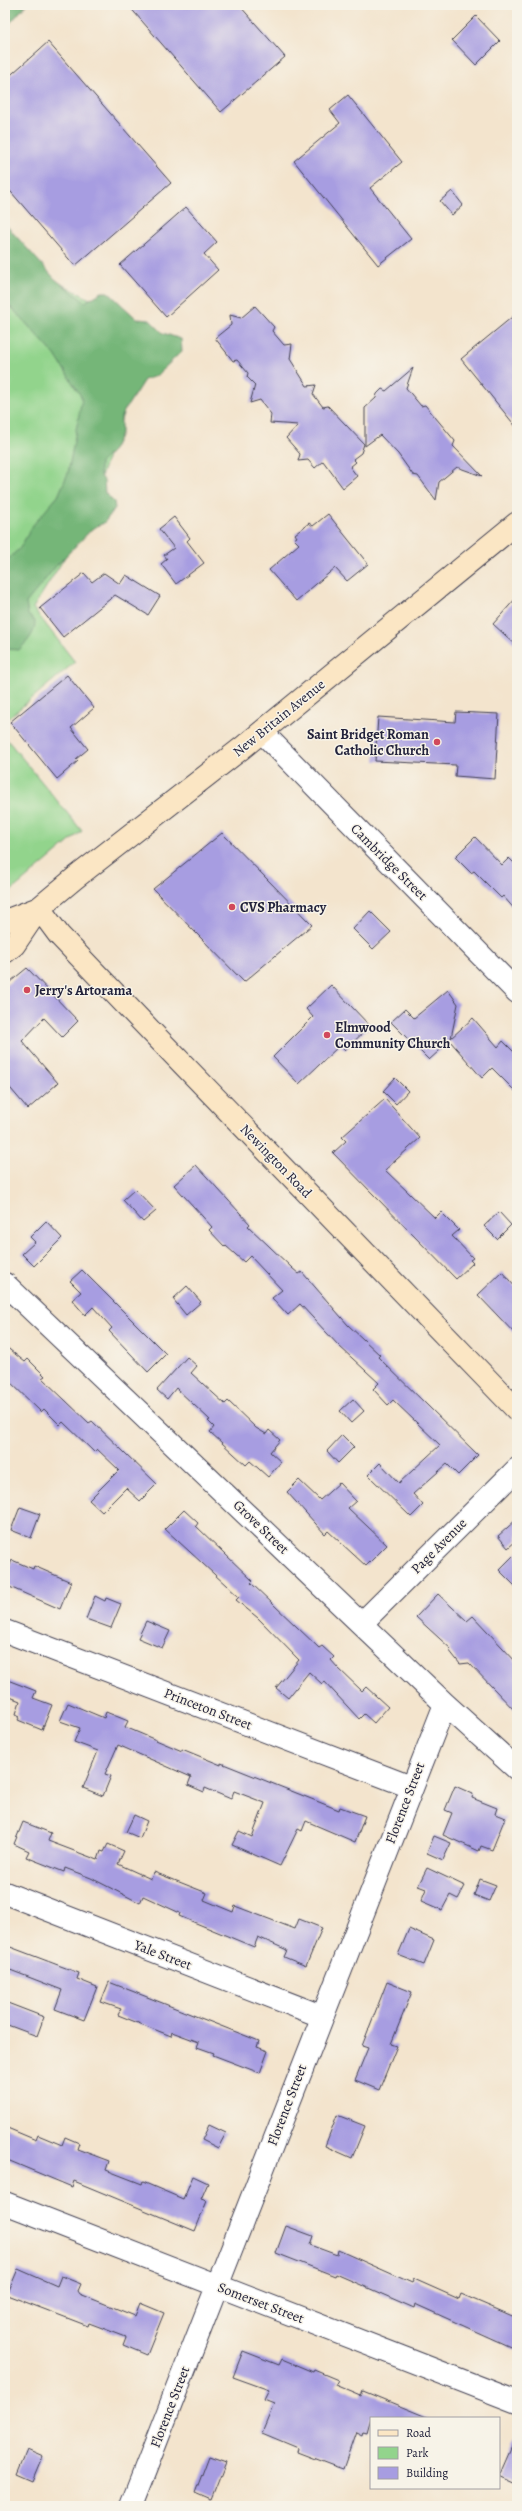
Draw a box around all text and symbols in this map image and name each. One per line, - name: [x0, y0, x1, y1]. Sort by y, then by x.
- street label: New Britain Avenue: [229, 675, 329, 761]
- place label: Saint Bridget Roman Catholic Church: [307, 725, 429, 760]
- marker: Saint Bridget Roman Catholic Church: [432, 737, 442, 747]
- street label: Cambridge Street: [346, 819, 432, 905]
- place label: CVS Pharmacy: [240, 898, 327, 917]
- marker: CVS Pharmacy: [227, 902, 237, 912]
- place label: Jerry's Artorama: [35, 981, 132, 1000]
- marker: Jerry's Artorama: [22, 985, 32, 995]
- place label: Elmwood Community Church: [335, 1018, 451, 1053]
- marker: Elmwood Community Church: [322, 1030, 332, 1040]
- street label: Newington Road: [236, 1120, 316, 1202]
- street label: Grove Street: [229, 1496, 293, 1559]
- street label: Page Avenue: [407, 1514, 471, 1578]
- street label: Princeton Street: [161, 1683, 255, 1735]
- street label: Florence Street: [381, 1759, 429, 1847]
- street label: Yale Street: [131, 1935, 195, 1975]
- street label: Florence Street: [263, 2061, 311, 2149]
- street label: Somerset Street: [215, 2278, 307, 2328]
- street label: Florence Street: [146, 2363, 194, 2451]
- legend: [370, 2417, 500, 2489]
- text: Road: [406, 2425, 432, 2441]
- text: Park: [406, 2445, 429, 2461]
- text: Building: [406, 2465, 448, 2481]

